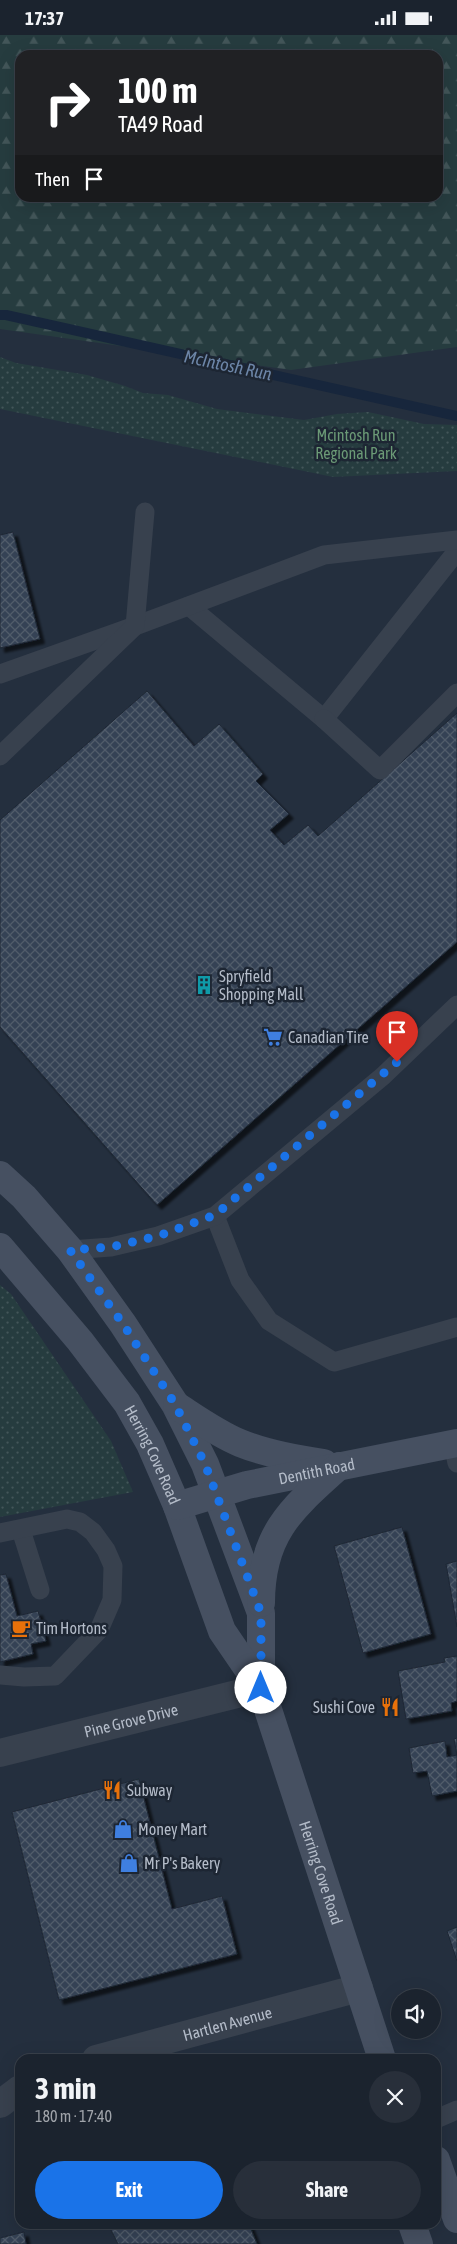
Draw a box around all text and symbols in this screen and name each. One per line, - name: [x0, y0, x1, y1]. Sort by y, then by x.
- text: 17:37: [25, 7, 64, 29]
- icon: right: [35, 70, 100, 135]
- text: 100 m: [118, 70, 197, 110]
- text: TA49 Road: [118, 111, 203, 137]
- icon: arrive: [80, 165, 108, 193]
- text: Then: [35, 168, 70, 190]
- water label: McIntosh Run: [182, 345, 274, 385]
- park label: Mcintosh Run Regional Park: [315, 426, 397, 463]
- place label: Spryfield Shopping Mall: [219, 967, 304, 1004]
- building icon: Spryfield Shopping Mall: [193, 974, 215, 996]
- pin: [376, 1011, 418, 1062]
- icon: arrive: [383, 1018, 411, 1046]
- supermarket icon: Canadian Tire: [262, 1026, 284, 1048]
- place label: Canadian Tire: [288, 1028, 369, 1046]
- street label: Herring Cove Road: [121, 1402, 184, 1507]
- street label: Dentith Road: [277, 1455, 356, 1488]
- cafe icon: Tim Hortons: [10, 1617, 32, 1639]
- place label: Tim Hortons: [36, 1619, 107, 1637]
- position arrow: [234, 1661, 286, 1713]
- restaurant icon: Sushi Cove: [379, 1696, 401, 1718]
- place label: Sushi Cove: [313, 1698, 375, 1716]
- street label: Pine Grove Drive: [82, 1700, 180, 1741]
- restaurant icon: Subway: [101, 1779, 123, 1801]
- place label: Subway: [127, 1781, 173, 1800]
- shop icon: Money Mart: [112, 1818, 134, 1840]
- street label: Herring Cove Road: [296, 1819, 346, 1927]
- place label: Money Mart: [138, 1820, 208, 1839]
- shop icon: Mr P's Bakery: [118, 1852, 140, 1874]
- place label: Mr P's Bakery: [144, 1854, 221, 1873]
- map controls: [391, 1989, 441, 2039]
- button: sound: [391, 1989, 441, 2039]
- street label: Hartlen Avenue: [181, 2003, 274, 2044]
- text: 3 min: [35, 2071, 96, 2105]
- button: close: [369, 2071, 421, 2123]
- text: 180 m · 17:40: [35, 2107, 112, 2125]
- button: Exit: [35, 2161, 223, 2219]
- button: Share: [233, 2161, 421, 2219]

